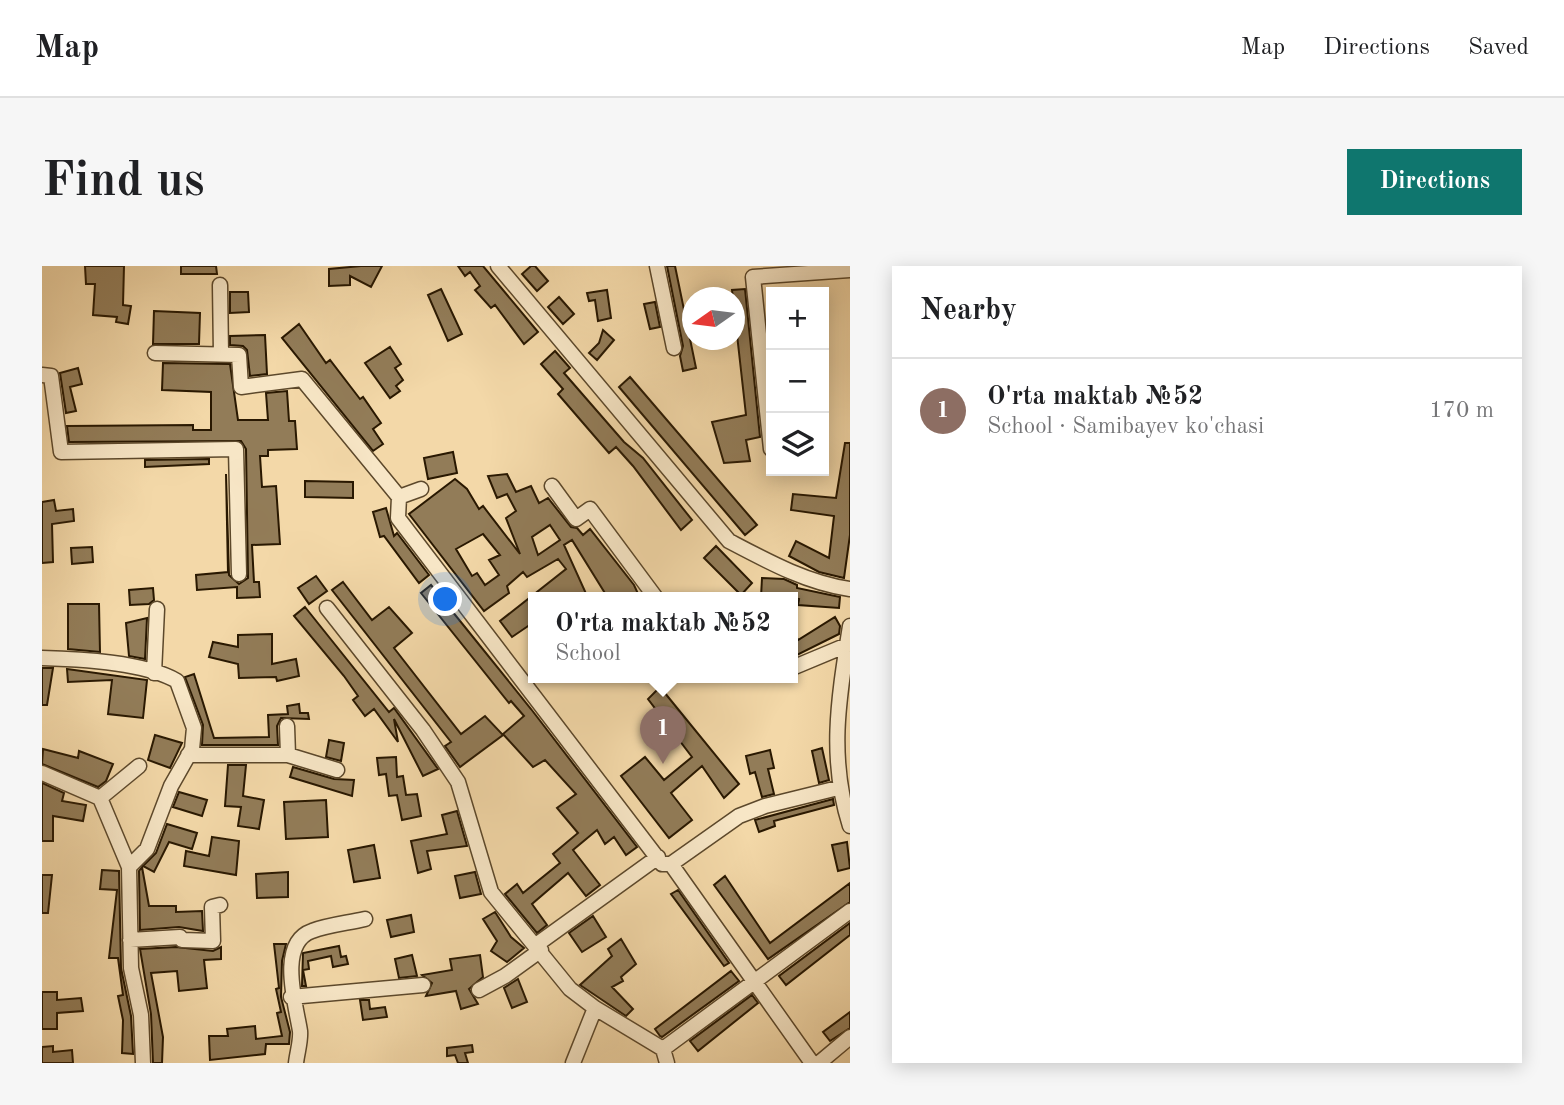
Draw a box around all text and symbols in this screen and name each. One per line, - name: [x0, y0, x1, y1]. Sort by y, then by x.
- text: Map: [35, 32, 99, 65]
- text: Map: [1241, 36, 1285, 60]
- text: Directions: [1323, 36, 1430, 60]
- text: Saved: [1468, 36, 1529, 60]
- button: Directions: [1347, 149, 1522, 215]
- text: Find us: [42, 158, 205, 207]
- north arrow: [682, 287, 745, 350]
- map controls: [766, 287, 829, 476]
- button: +: [766, 287, 829, 350]
- text: Nearby: [920, 296, 1017, 326]
- button: −: [766, 350, 829, 413]
- text: O'rta maktab №52: [987, 384, 1203, 410]
- text: 1: [936, 399, 950, 422]
- text: 170 m: [1429, 399, 1494, 422]
- button: layers: [766, 413, 829, 476]
- text: School · Samibayev ko'chasi: [987, 415, 1264, 438]
- your location: [428, 582, 462, 616]
- popup: [528, 592, 798, 683]
- text: O'rta maktab №52: [555, 611, 771, 637]
- text: School: [555, 642, 621, 665]
- pin: 1: [640, 706, 686, 764]

